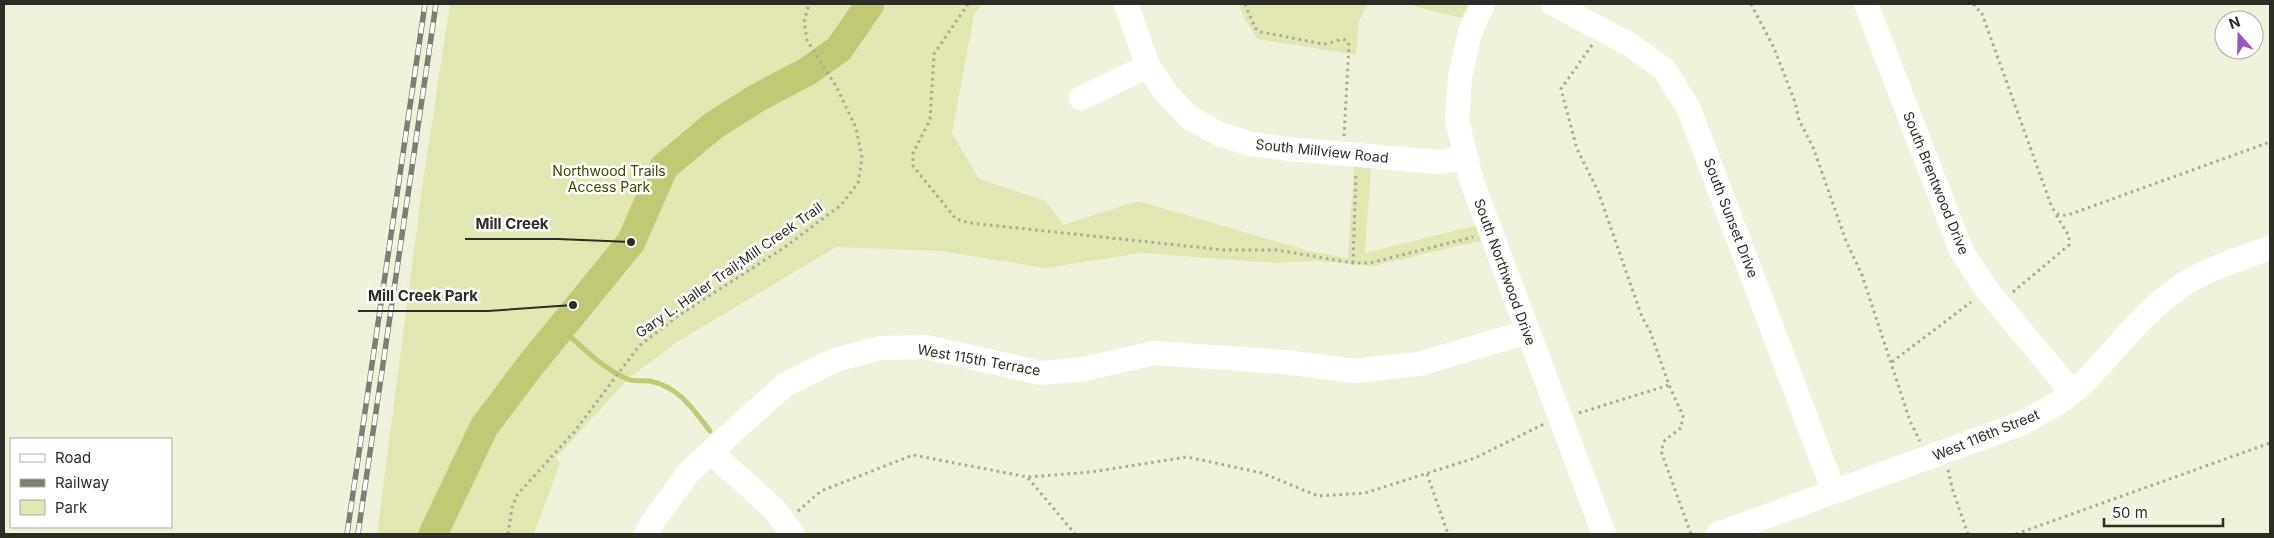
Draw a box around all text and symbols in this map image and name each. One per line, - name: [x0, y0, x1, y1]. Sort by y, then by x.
- north arrow: [2214, 10, 2264, 60]
- text: N: [2226, 13, 2242, 32]
- street label: South Brentwood Drive: [1900, 109, 1973, 257]
- street label: South Millview Road: [1255, 135, 1389, 166]
- street label: South Sunset Drive: [1701, 156, 1762, 280]
- park label: Northwood Trails Access Park: [552, 162, 666, 195]
- street label: South Northwood Drive: [1471, 196, 1540, 348]
- street label: Gary L. Haller Trail;Mill Creek Trail: [632, 198, 826, 341]
- callout: Mill Creek: [465, 209, 558, 239]
- text: Mill Creek: [475, 214, 549, 233]
- callout: Mill Creek Park: [358, 281, 488, 311]
- text: Mill Creek Park: [368, 286, 478, 305]
- street label: West 115th Terrace: [916, 340, 1042, 379]
- street label: West 116th Street: [1930, 405, 2042, 464]
- legend: [10, 438, 172, 528]
- text: Road: [55, 448, 91, 467]
- text: Railway: [55, 473, 110, 492]
- scale bar: [2104, 496, 2223, 528]
- text: Park: [55, 498, 88, 517]
- text: 50 m: [2112, 503, 2148, 522]

